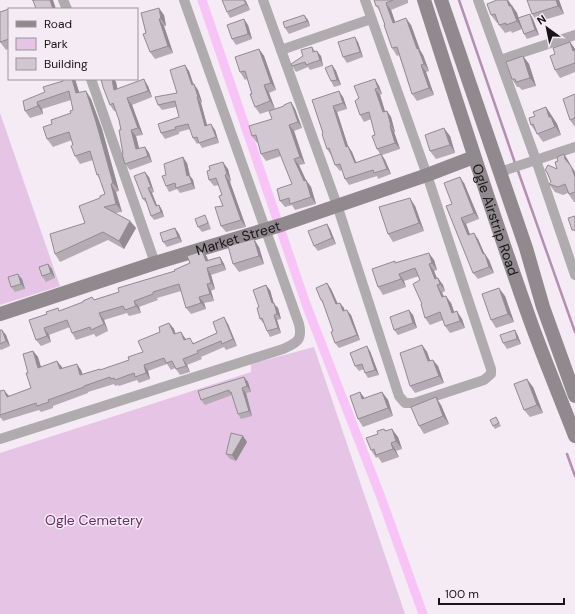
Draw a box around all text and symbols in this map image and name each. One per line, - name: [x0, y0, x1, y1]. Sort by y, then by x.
- legend: [8, 8, 138, 80]
- north arrow: [527, 8, 567, 48]
- text: N: [534, 12, 549, 28]
- text: Road: [44, 16, 72, 32]
- text: Park: [44, 36, 68, 52]
- text: Building: [44, 56, 88, 72]
- street label: Ogle Airstrip Road: [468, 161, 523, 278]
- street label: Market Street: [193, 217, 283, 259]
- park label: Ogle Cemetery: [45, 511, 143, 529]
- scale bar: [439, 580, 564, 606]
- text: 100 m: [445, 586, 479, 602]

